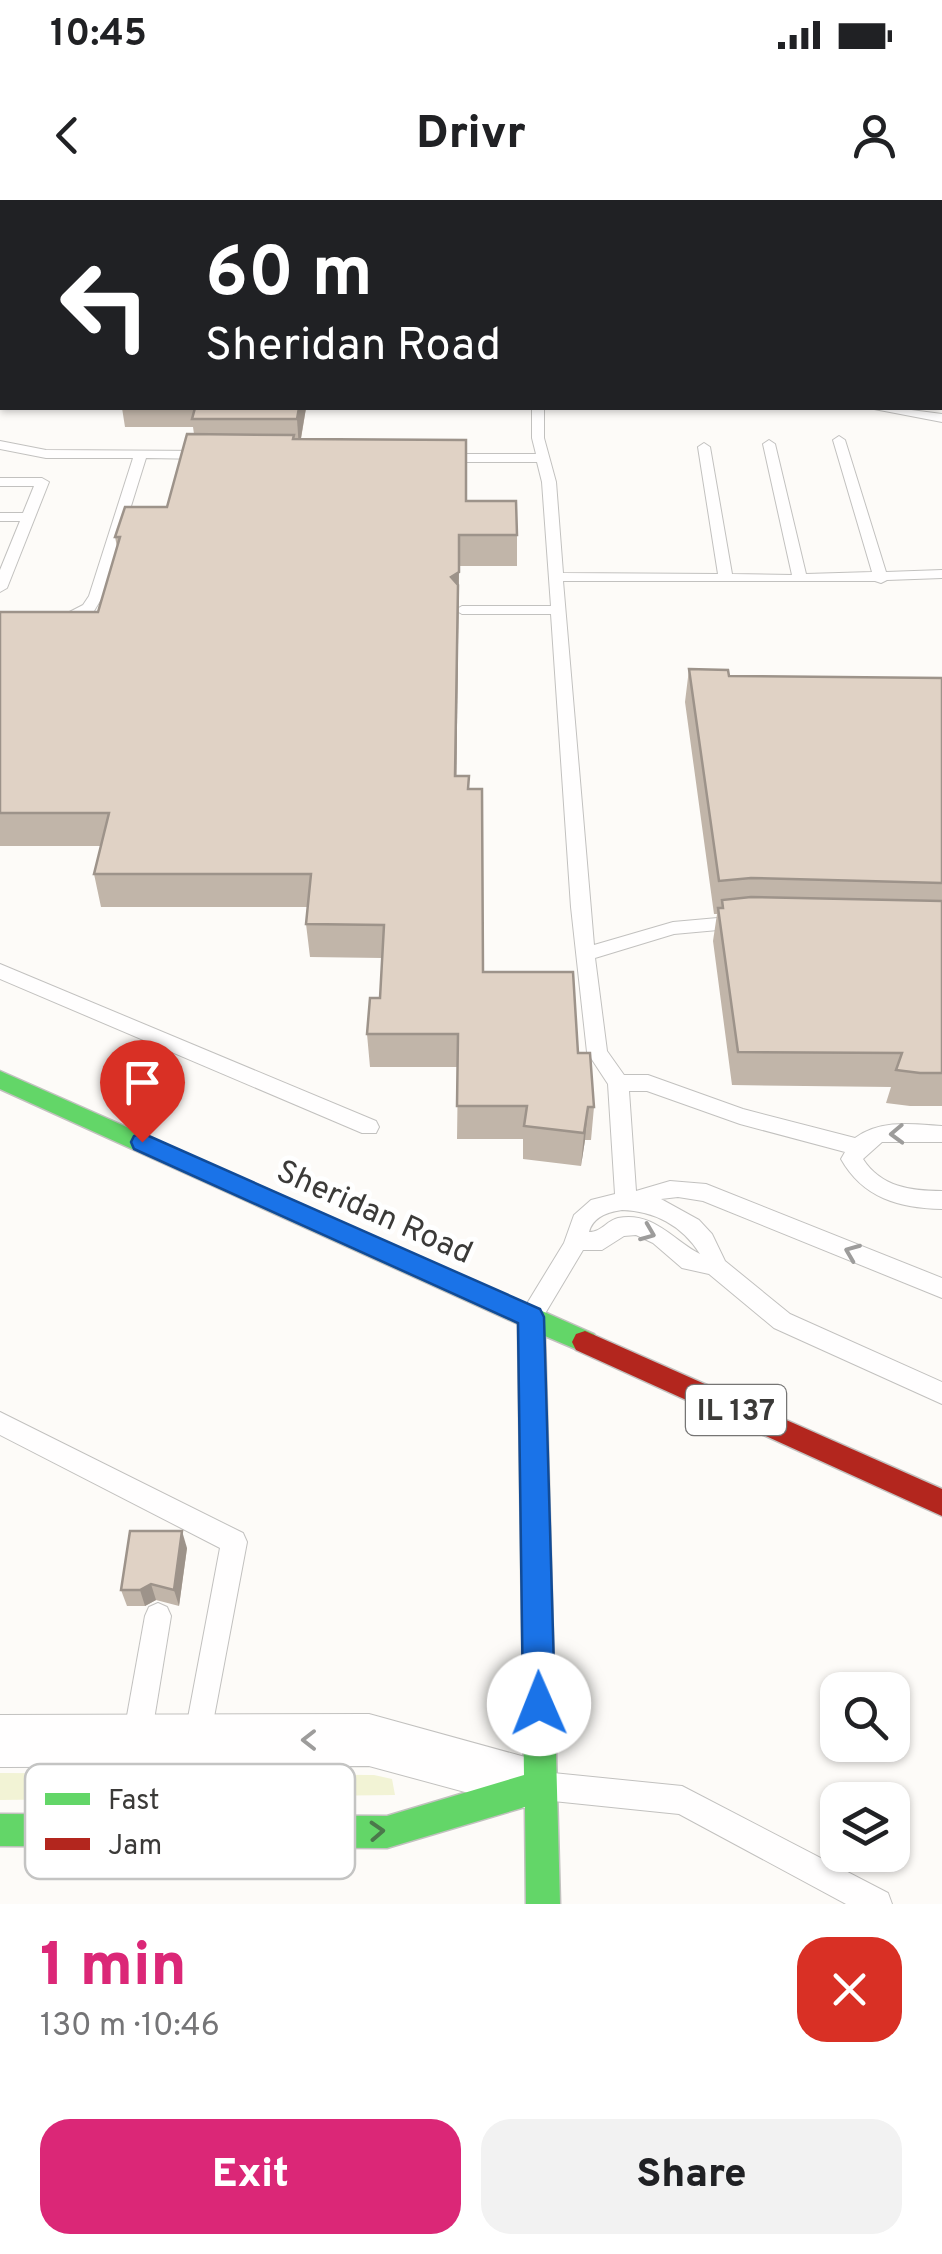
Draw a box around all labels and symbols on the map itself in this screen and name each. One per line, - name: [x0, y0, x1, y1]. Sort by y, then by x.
- pin: [100, 1040, 185, 1143]
- one-way arrow: [889, 1123, 905, 1144]
- street label: Sheridan Road: [270, 1153, 478, 1275]
- one-way arrow: [638, 1221, 656, 1241]
- one-way arrow: [844, 1243, 861, 1263]
- road number: IL 137: [686, 1385, 786, 1435]
- position arrow: [487, 1652, 591, 1756]
- one-way arrow: [301, 1729, 316, 1751]
- legend: [25, 1764, 355, 1879]
- text: Fast: [108, 1784, 160, 1820]
- one-way arrow: [370, 1821, 386, 1842]
- text: Jam: [108, 1829, 162, 1865]

